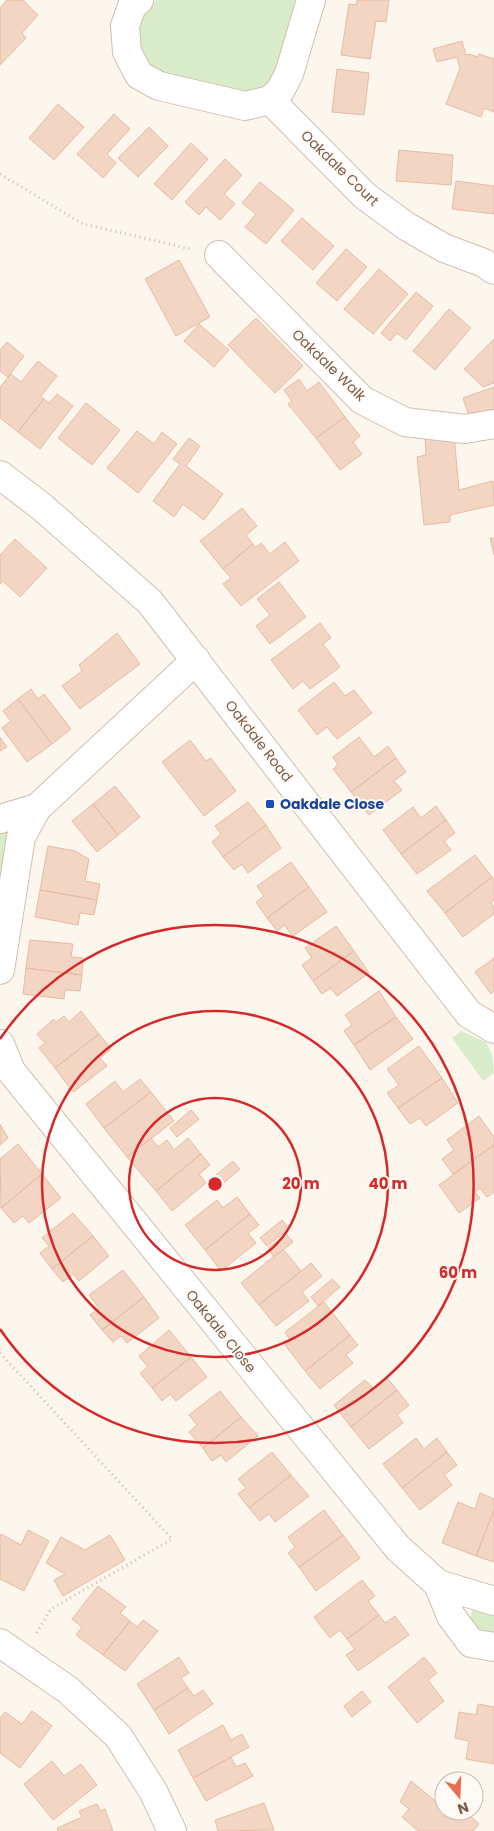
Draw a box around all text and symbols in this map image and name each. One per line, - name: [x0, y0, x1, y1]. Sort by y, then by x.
- street label: Oakdale Court: [297, 126, 383, 210]
- street label: Oakdale Walk: [287, 324, 371, 406]
- street label: Oakdale Road: [221, 696, 297, 786]
- place label: Oakdale Close: [280, 794, 384, 814]
- marker: Oakdale Close: [264, 798, 276, 810]
- text: 20 m: [282, 1173, 320, 1194]
- text: 40 m: [368, 1173, 408, 1194]
- centre of rings: [206, 1175, 224, 1193]
- text: 60 m: [439, 1262, 477, 1283]
- street label: Oakdale Close: [181, 1285, 261, 1377]
- north arrow: [434, 1771, 484, 1821]
- text: N: [455, 1797, 471, 1819]

